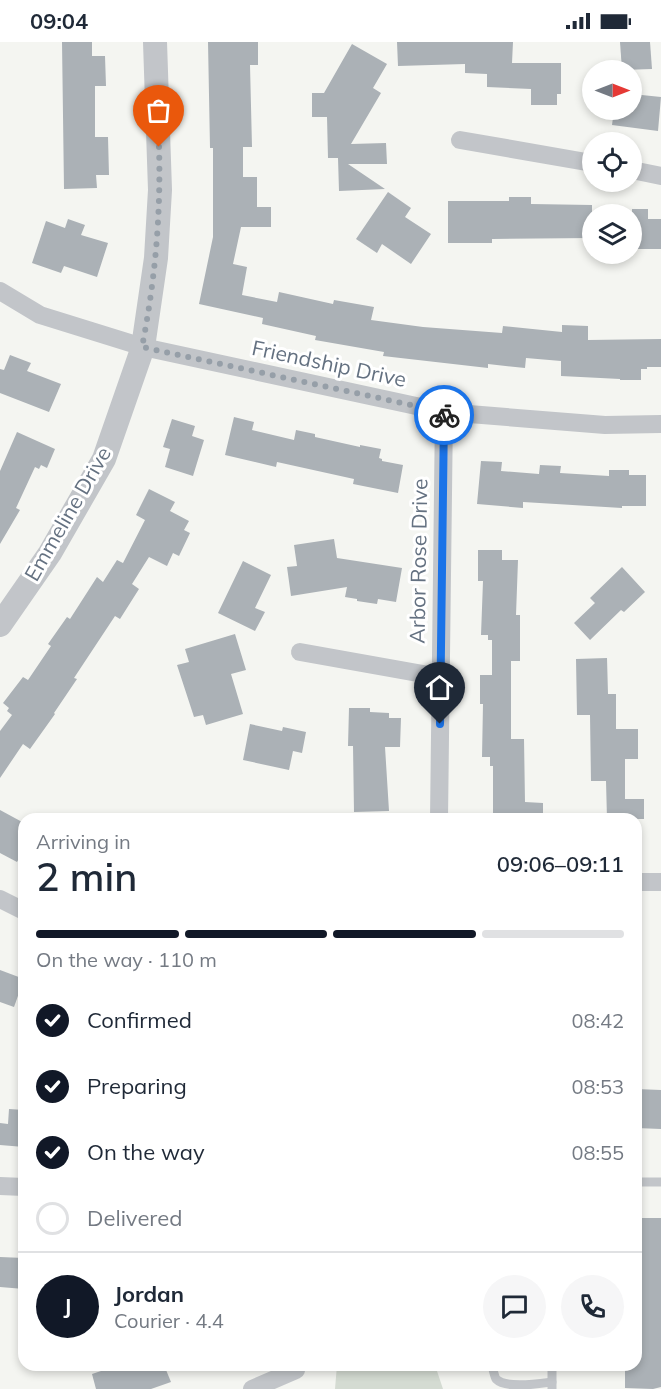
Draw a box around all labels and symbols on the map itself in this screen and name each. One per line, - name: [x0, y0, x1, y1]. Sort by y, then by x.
- north arrow: [582, 60, 642, 120]
- pin: [133, 85, 184, 147]
- street label: Friendship Drive: [250, 334, 409, 392]
- courier: [414, 385, 474, 445]
- street label: Emmeline Drive: [18, 442, 116, 585]
- street label: Arbor Rose Drive: [404, 478, 432, 644]
- pin: [414, 662, 465, 724]

